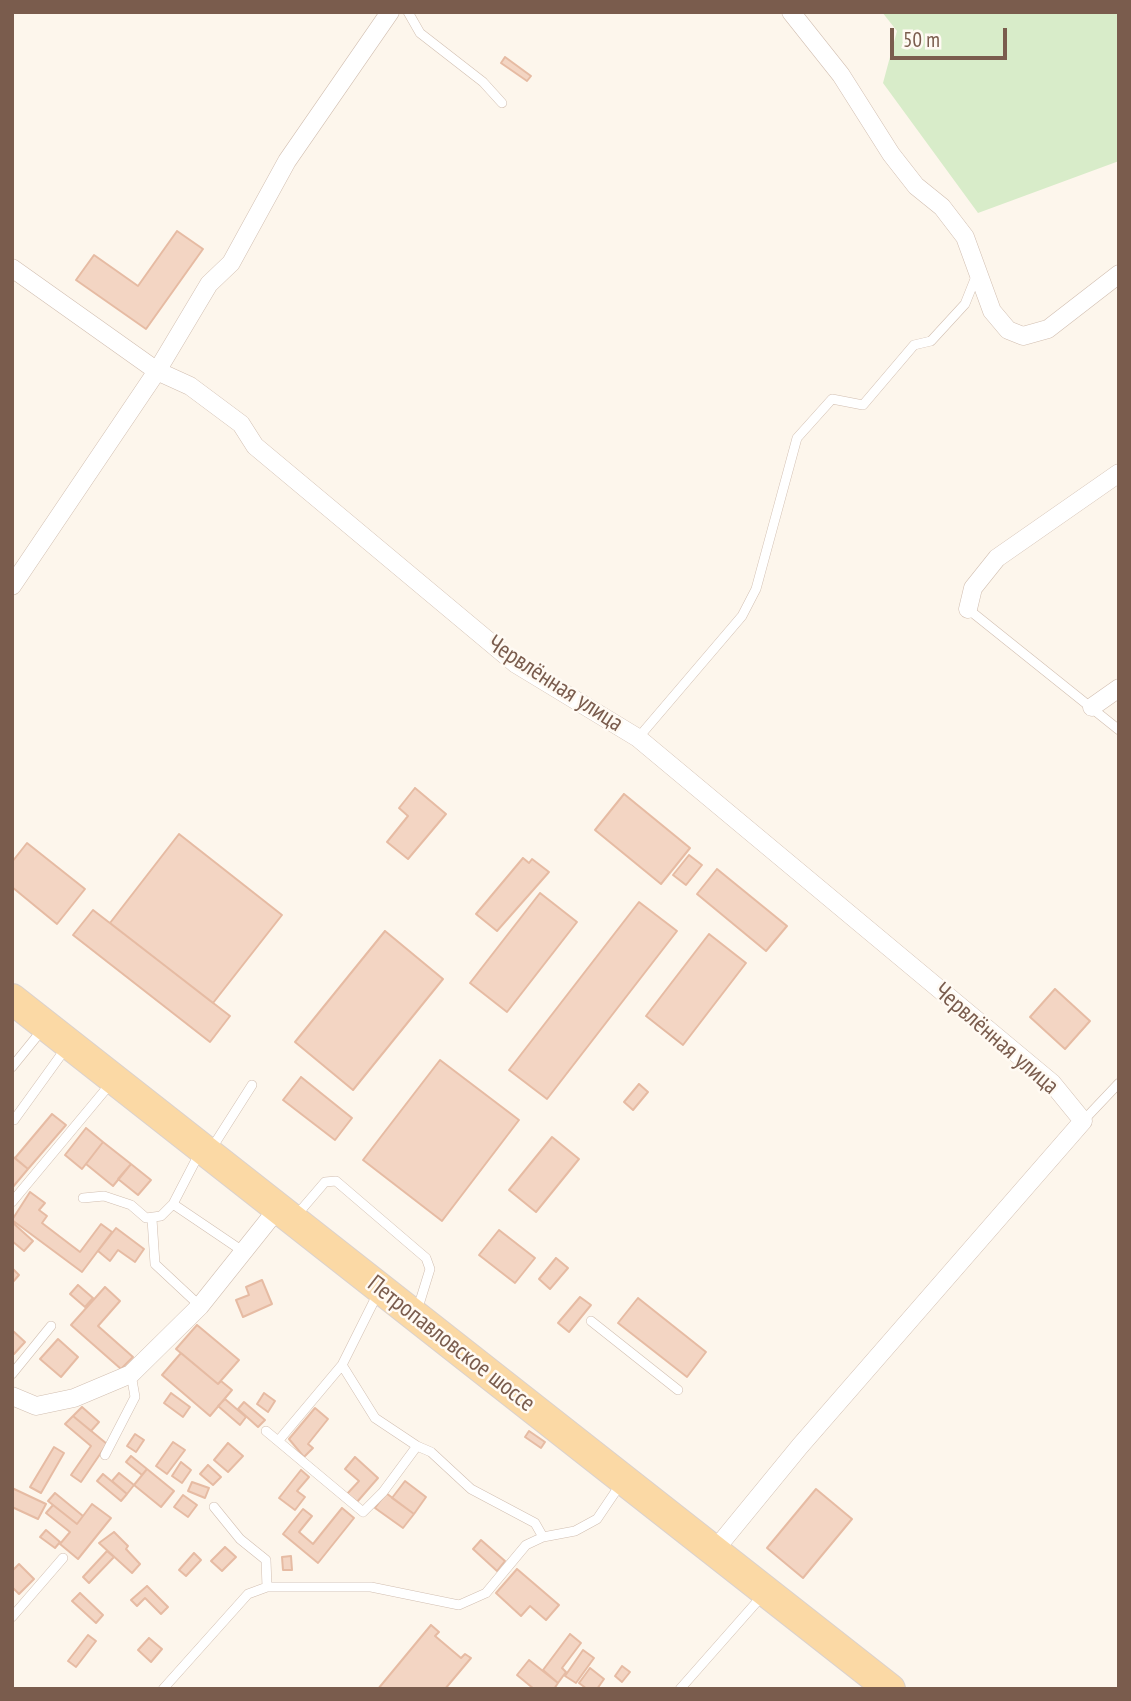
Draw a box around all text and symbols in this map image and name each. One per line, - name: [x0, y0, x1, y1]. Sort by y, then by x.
- scale bar: [893, 14, 1010, 58]
- text: 50 m: [903, 26, 940, 53]
- street label: Червлённая улица: [482, 630, 628, 738]
- street label: Червлённая улица: [928, 977, 1064, 1101]
- street label: Петропавловское шоссе: [362, 1270, 540, 1418]

